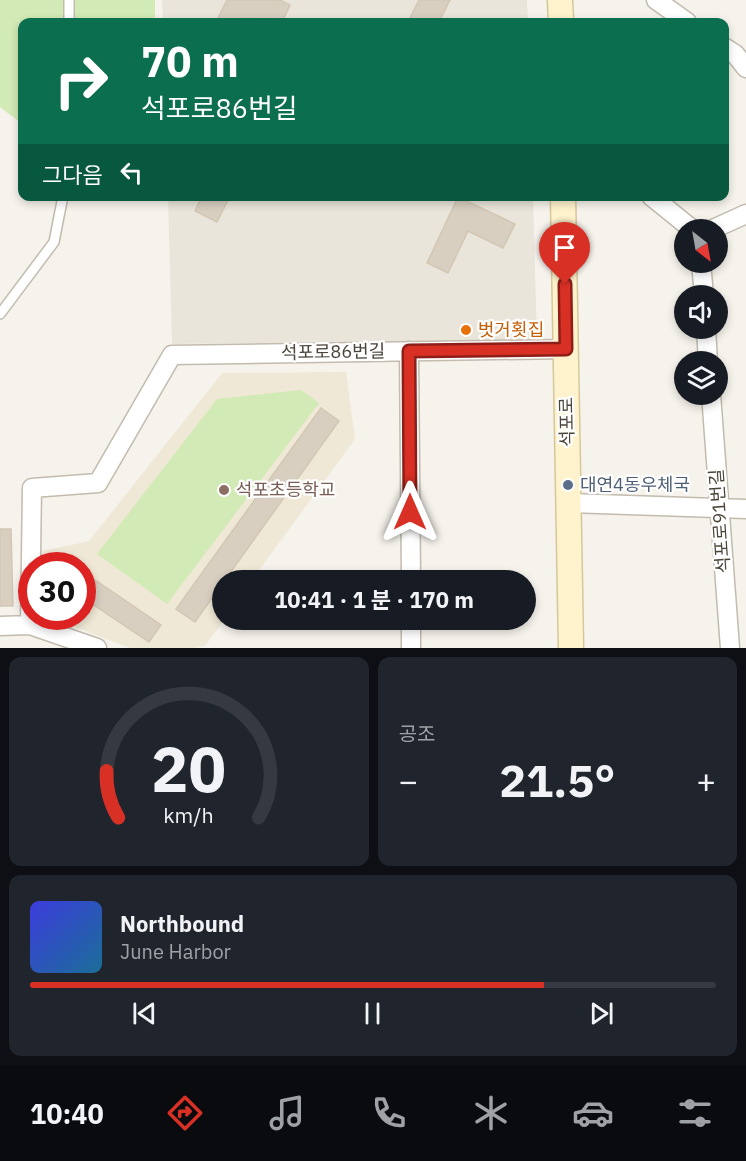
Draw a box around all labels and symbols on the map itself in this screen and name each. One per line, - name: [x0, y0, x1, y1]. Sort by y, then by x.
- north arrow: [674, 219, 728, 273]
- pin: [539, 222, 590, 284]
- place label: 벗거횟집: [478, 318, 544, 341]
- marker: 벗거횟집: [459, 323, 473, 337]
- street label: 석포로86번길: [281, 339, 385, 364]
- street label: 석포로: [555, 397, 578, 447]
- street label: 석포로91번길: [704, 468, 735, 574]
- place label: 대연4동우체국: [580, 473, 690, 496]
- place label: 석포초등학교: [236, 478, 335, 501]
- marker: 대연4동우체국: [561, 478, 575, 492]
- position arrow: [378, 480, 442, 544]
- marker: 석포초등학교: [217, 483, 231, 497]
- speed limit sign: 30: [18, 552, 96, 630]

